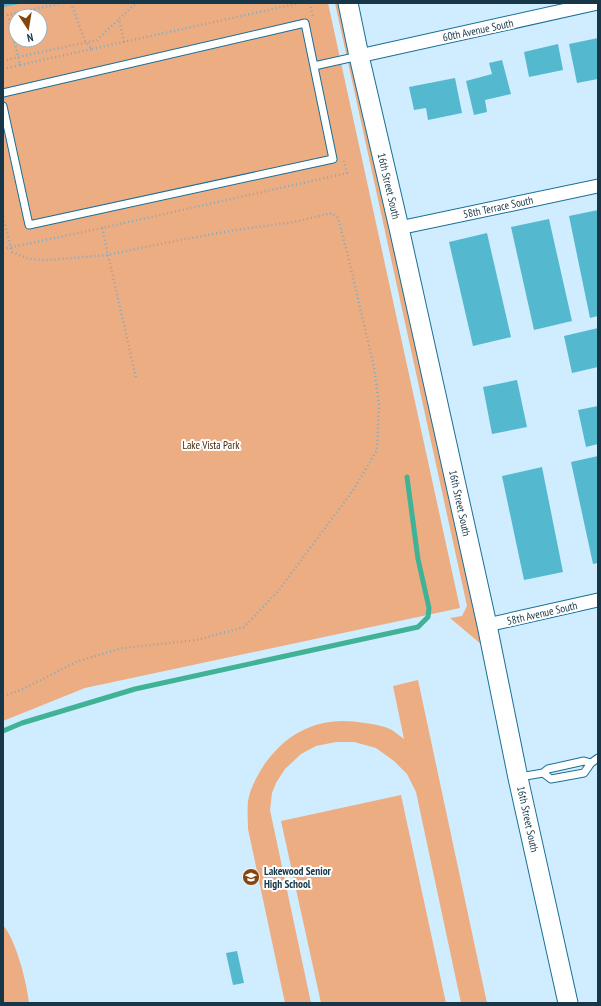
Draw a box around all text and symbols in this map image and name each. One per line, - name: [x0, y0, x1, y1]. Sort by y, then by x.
- north arrow: [8, 8, 48, 48]
- street label: 60th Avenue South: [441, 16, 515, 44]
- text: N: [26, 30, 34, 45]
- street label: 16th Street South: [375, 152, 403, 221]
- street label: 58th Terrace South: [462, 193, 534, 221]
- park label: Lake Vista Park: [183, 438, 240, 452]
- street label: 16th Street South: [446, 469, 474, 538]
- street label: 58th Avenue South: [505, 598, 579, 628]
- street label: 16th Street South: [514, 785, 542, 854]
- place label: Lakewood Senior High School: [264, 864, 332, 891]
- school or university icon: Lakewood Senior High School: [241, 867, 261, 887]

